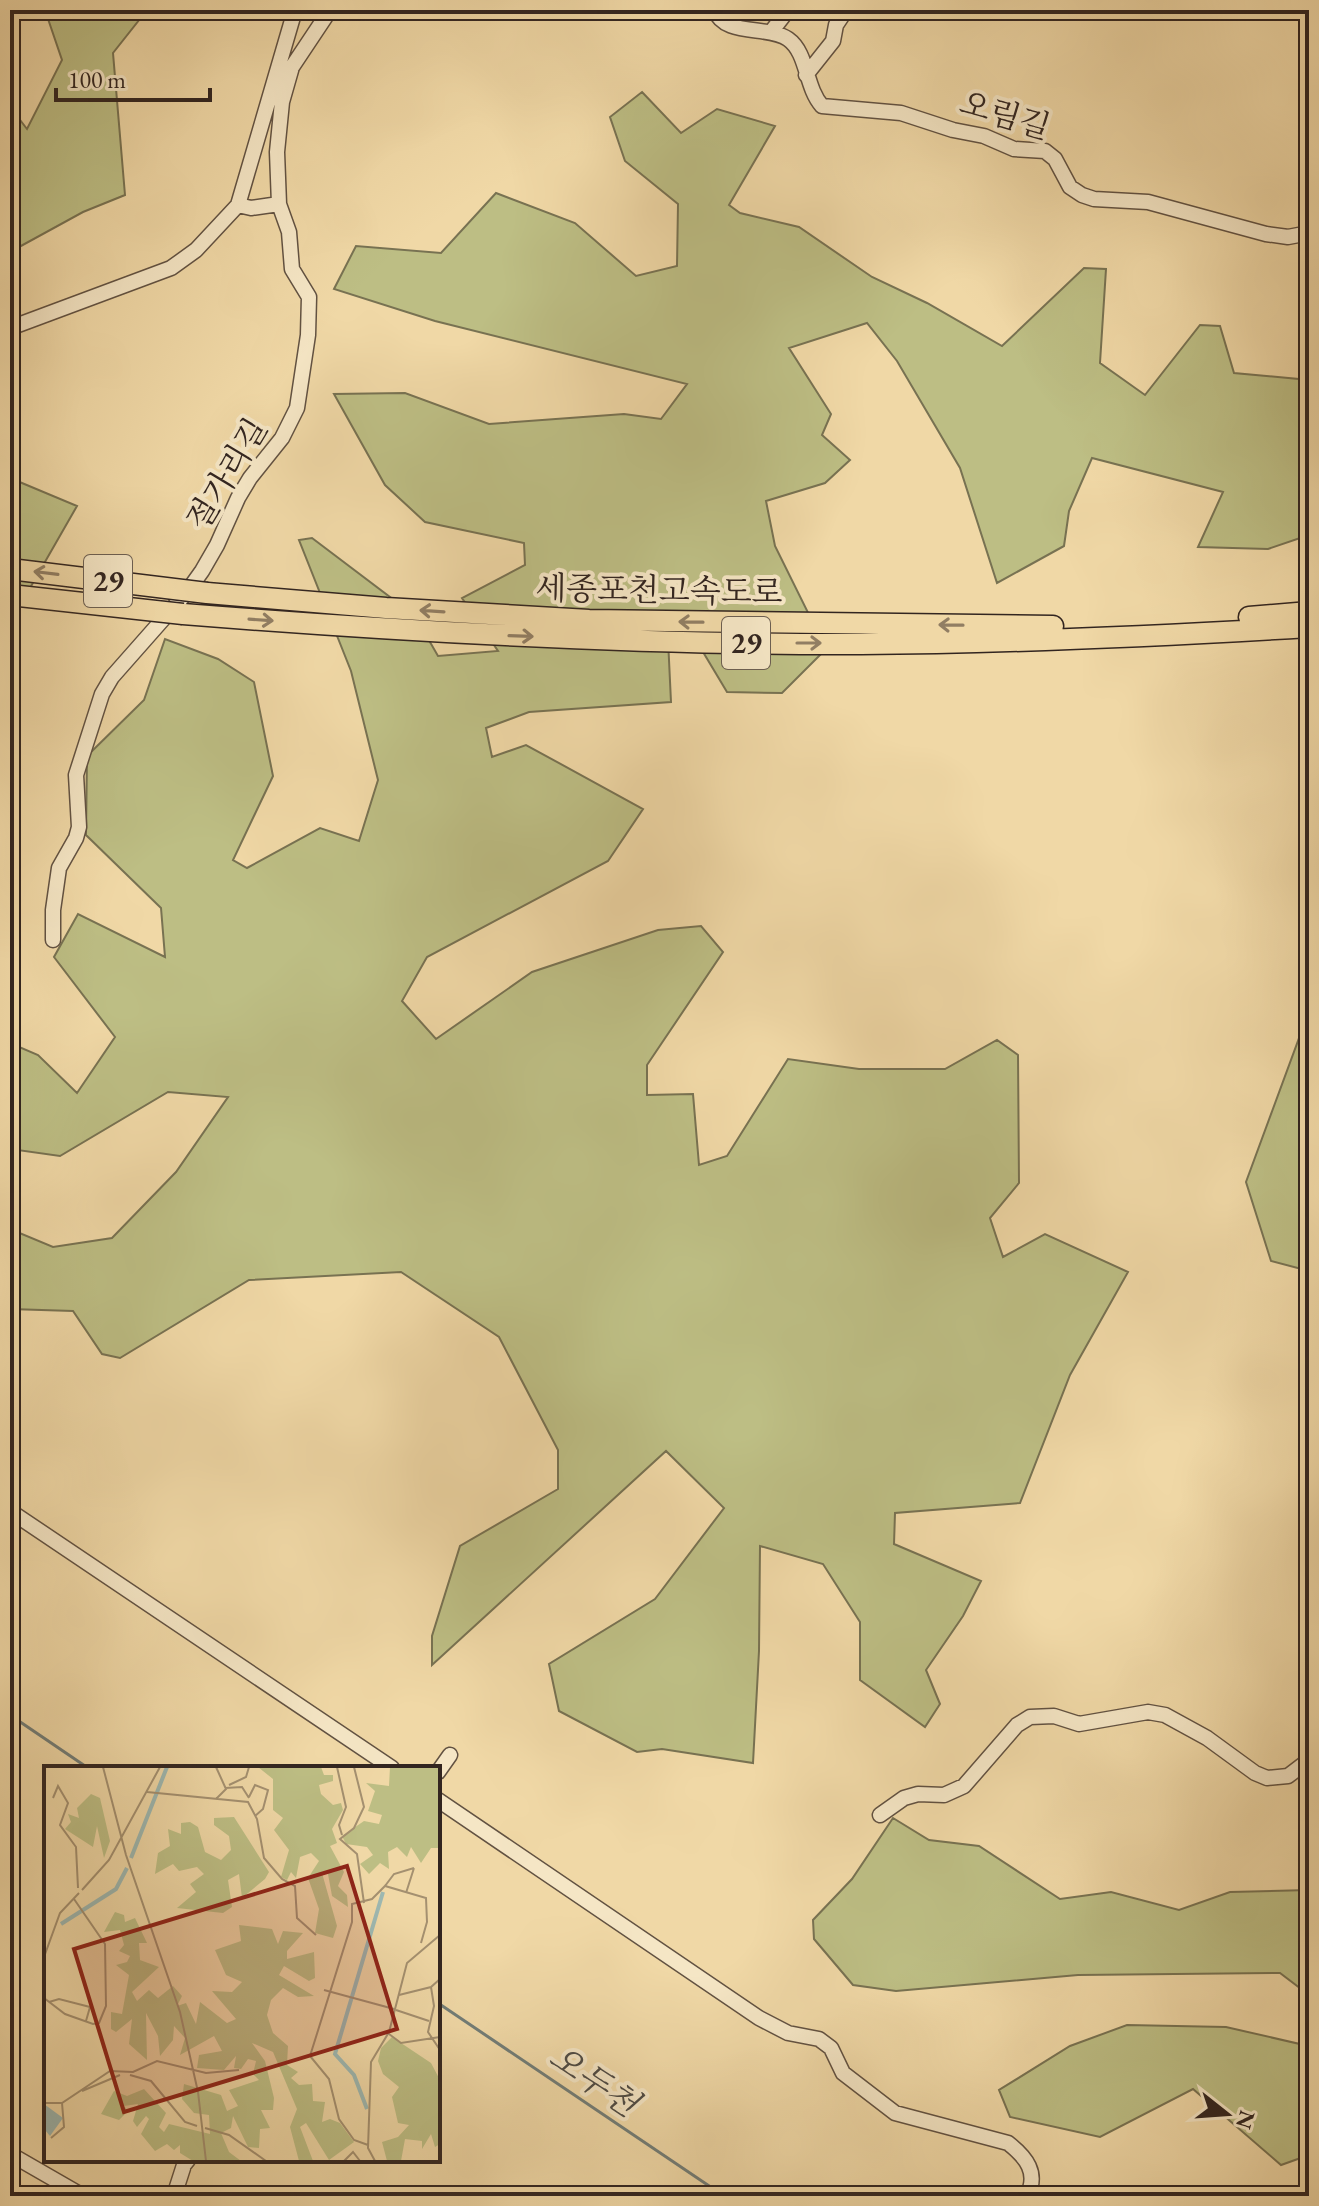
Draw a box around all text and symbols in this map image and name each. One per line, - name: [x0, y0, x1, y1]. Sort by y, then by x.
- scale bar: [56, 52, 210, 102]
- text: 100 m: [68, 64, 126, 95]
- street label: 오림길: [955, 81, 1055, 149]
- street label: 절가리길: [177, 410, 277, 538]
- road number: 29: [84, 555, 132, 607]
- one-way arrow: [34, 565, 59, 580]
- street label: 세종포천고속도로: [535, 567, 783, 613]
- one-way arrow: [419, 603, 446, 618]
- one-way arrow: [247, 613, 274, 628]
- one-way arrow: [678, 614, 705, 630]
- road number: 29: [722, 617, 770, 669]
- one-way arrow: [938, 617, 965, 633]
- one-way arrow: [507, 628, 534, 643]
- one-way arrow: [795, 635, 822, 651]
- inset map: [44, 1766, 440, 2162]
- water label: 오두천: [541, 2034, 649, 2127]
- north arrow: [1187, 2074, 1267, 2154]
- text: N: [1229, 2107, 1262, 2133]

